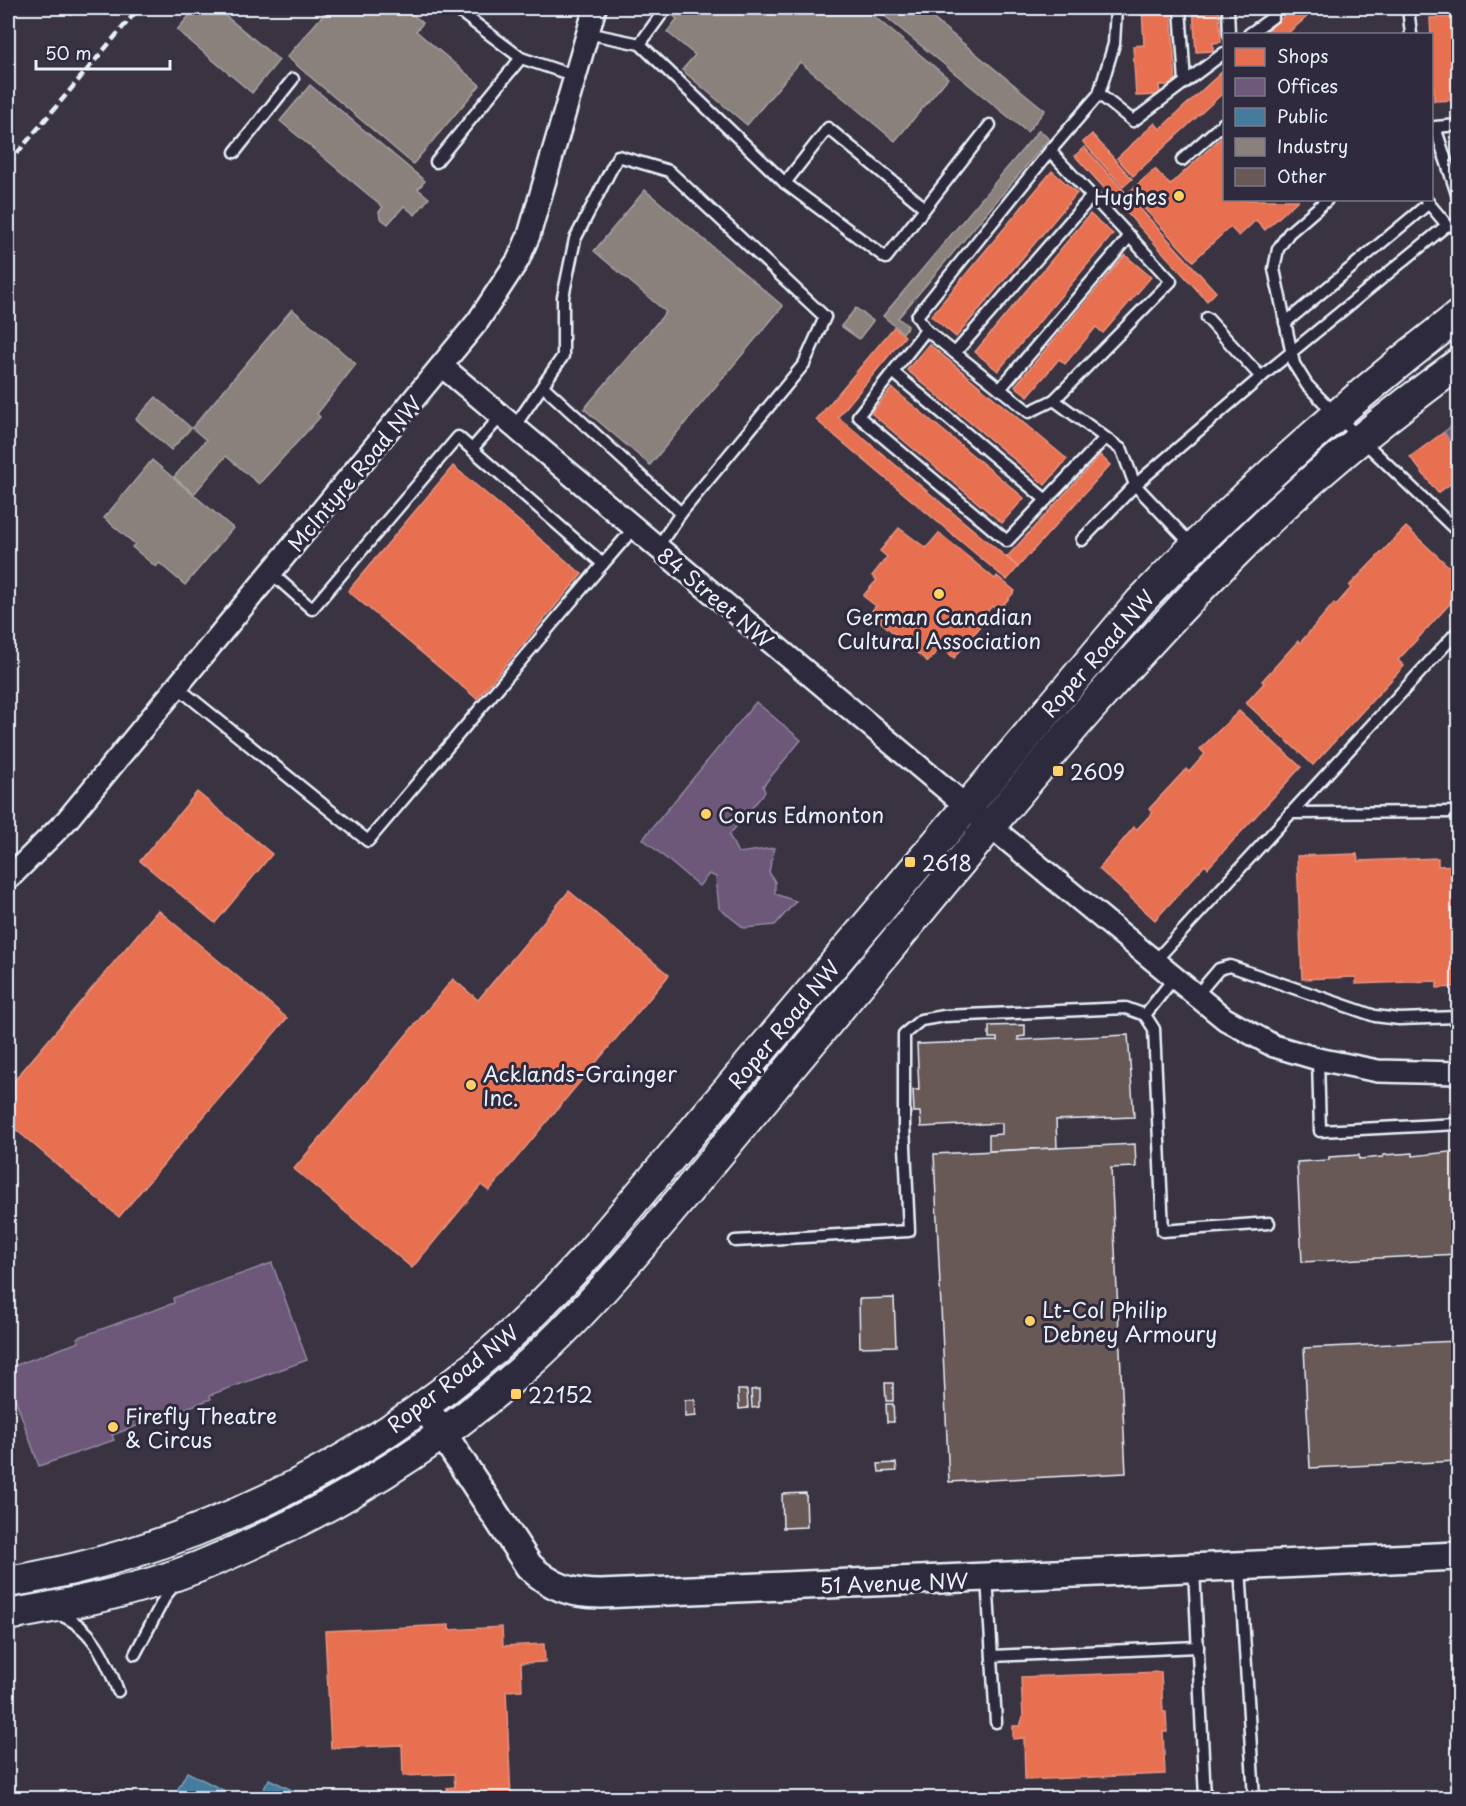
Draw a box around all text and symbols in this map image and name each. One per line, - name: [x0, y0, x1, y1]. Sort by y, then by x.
- scale bar: [36, 33, 170, 71]
- legend: [1223, 33, 1433, 201]
- text: 50 m: [45, 39, 92, 66]
- text: Shops: [1277, 42, 1328, 69]
- text: Offices: [1277, 72, 1338, 99]
- text: Public: [1277, 102, 1328, 129]
- text: Industry: [1277, 132, 1348, 159]
- text: Other: [1277, 162, 1327, 189]
- place label: Hughes: [1094, 180, 1167, 212]
- marker: Hughes: [1172, 189, 1186, 203]
- street label: McIntyre Road NW: [279, 388, 429, 558]
- street label: 84 Street NW: [651, 539, 781, 656]
- street label: Roper Road NW: [1033, 582, 1162, 724]
- marker: German Canadian Cultural Association: [932, 587, 946, 601]
- place label: German Canadian Cultural Association: [837, 600, 1041, 656]
- place label: 2609: [1070, 755, 1125, 787]
- marker: 2609: [1051, 764, 1065, 778]
- place label: Corus Edmonton: [718, 798, 884, 830]
- marker: Corus Edmonton: [699, 807, 713, 821]
- place label: 2618: [922, 846, 972, 878]
- marker: 2618: [903, 855, 917, 869]
- street label: Roper Road NW: [719, 952, 847, 1095]
- place label: Acklands-Grainger Inc.: [483, 1057, 677, 1113]
- marker: Acklands-Grainger Inc.: [464, 1078, 478, 1092]
- place label: Lt-Col Philip Debney Armoury: [1042, 1293, 1217, 1349]
- marker: Lt-Col Philip Debney Armoury: [1023, 1314, 1037, 1328]
- street label: Roper Road NW: [379, 1316, 525, 1440]
- place label: 22152: [528, 1378, 593, 1410]
- marker: 22152: [509, 1387, 523, 1401]
- place label: Firefly Theatre & Circus: [125, 1399, 277, 1455]
- marker: Firefly Theatre & Circus: [106, 1420, 120, 1434]
- street label: 51 Avenue NW: [819, 1563, 969, 1601]

